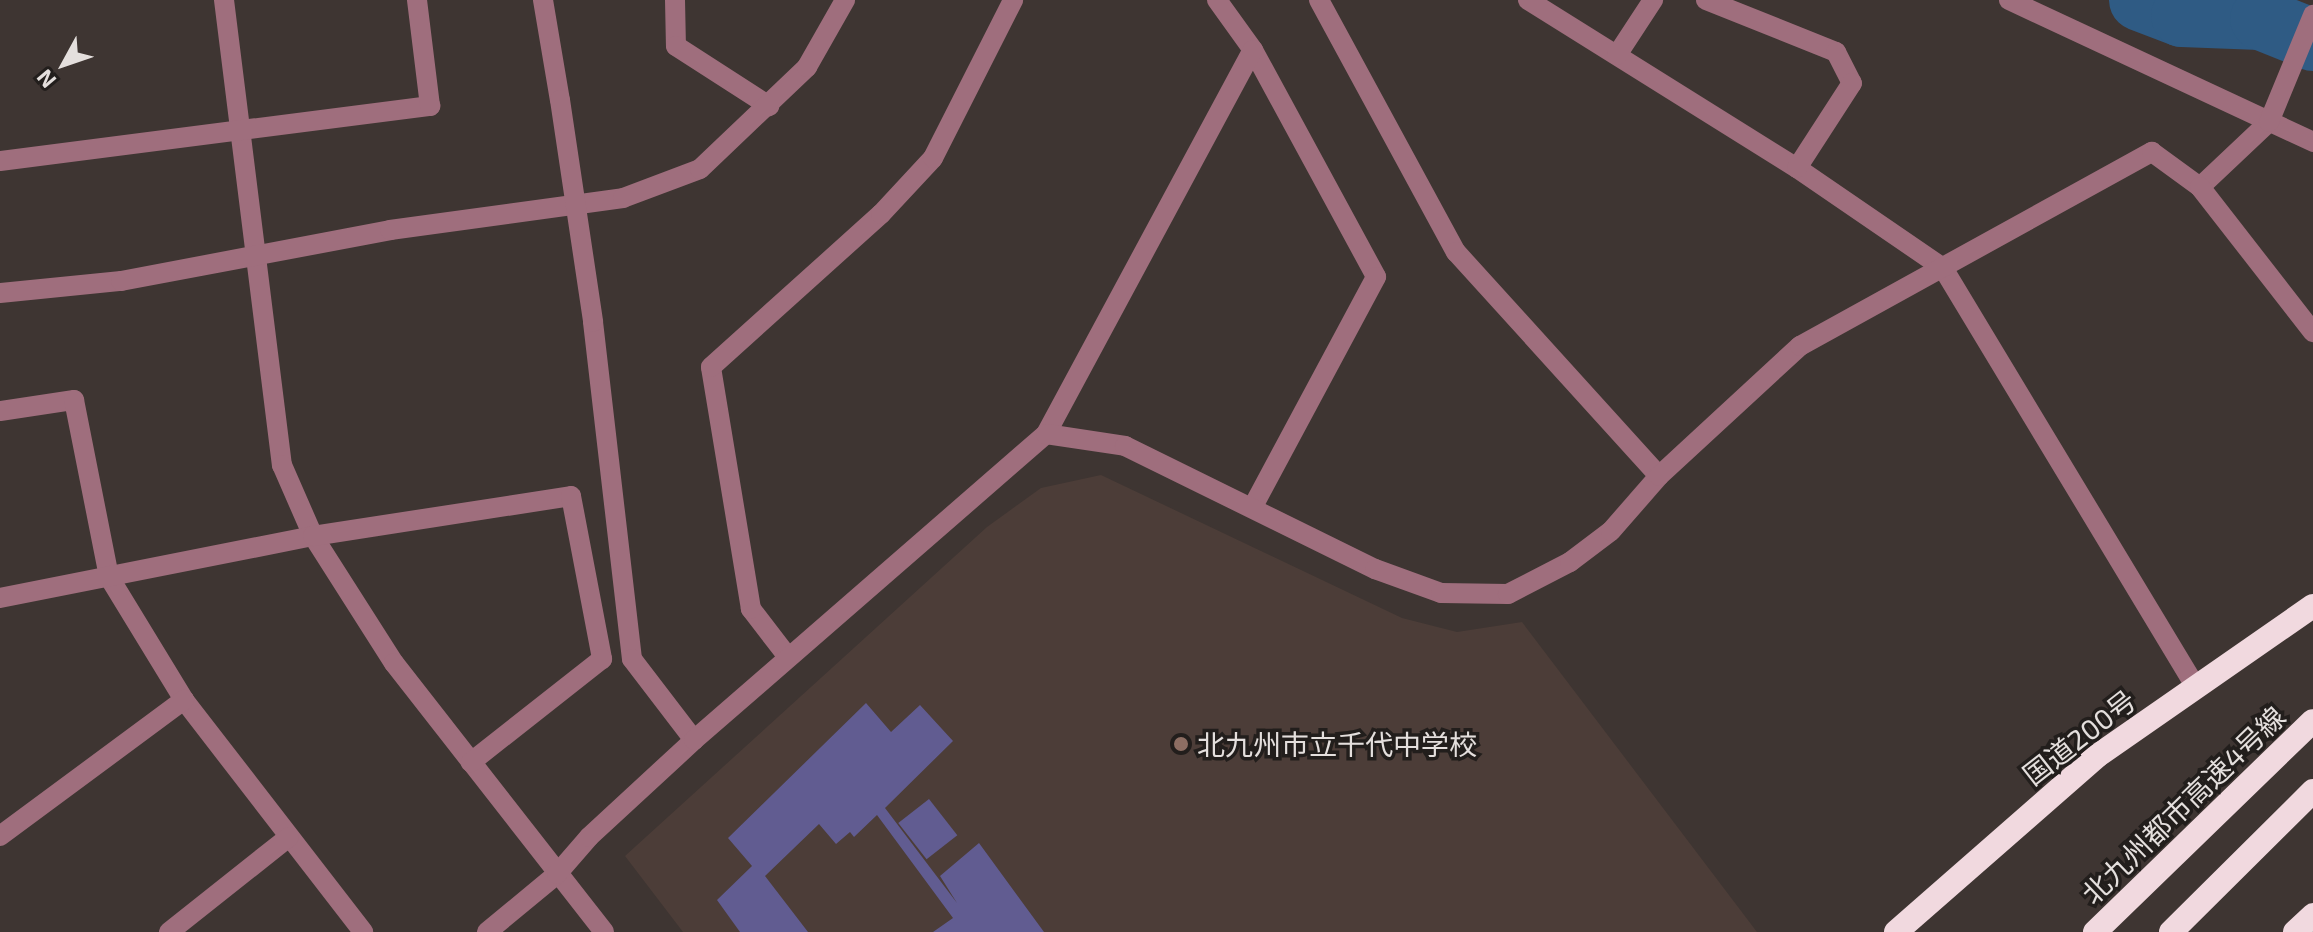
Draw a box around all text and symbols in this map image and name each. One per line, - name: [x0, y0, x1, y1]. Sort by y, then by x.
- north arrow: [24, 24, 104, 104]
- text: N: [31, 65, 61, 94]
- street label: 国道200号: [2016, 683, 2142, 791]
- street label: 北九州都市高速4号線: [2074, 699, 2292, 911]
- place label: 北九州市立千代中学校: [1197, 727, 1477, 761]
- marker: 北九州市立千代中学校: [1172, 735, 1190, 753]

